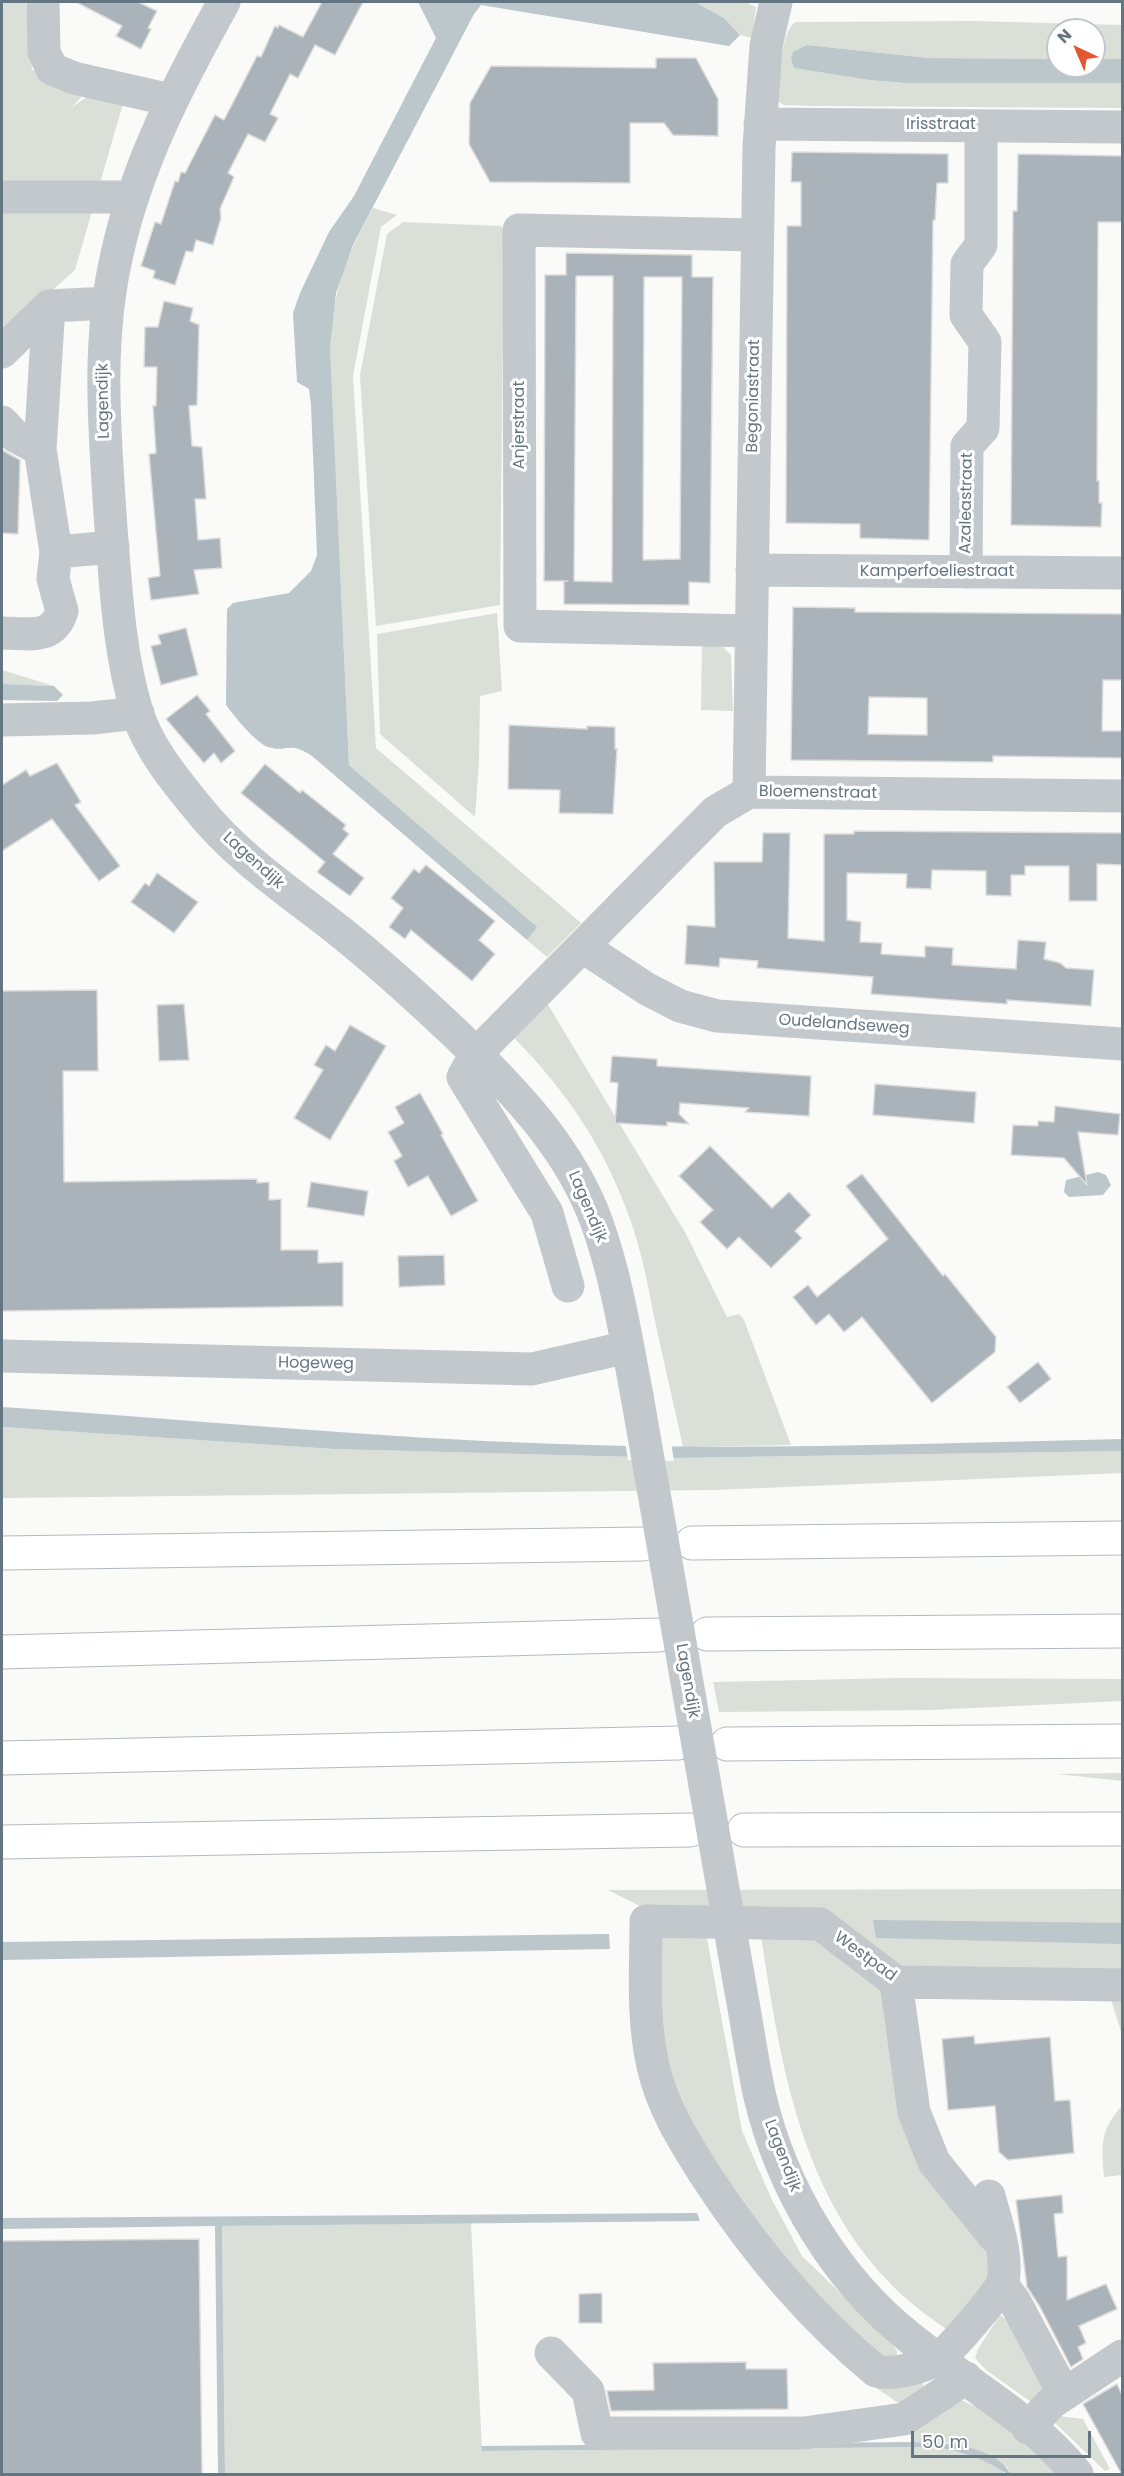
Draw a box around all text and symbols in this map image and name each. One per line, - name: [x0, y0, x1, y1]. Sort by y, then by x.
- north arrow: [1046, 18, 1106, 78]
- text: N: [1052, 24, 1077, 49]
- street label: Irisstraat: [906, 115, 976, 135]
- street label: Begoniastraat: [743, 339, 765, 453]
- street label: Lagendijk: [94, 363, 114, 439]
- street label: Anjerstraat: [510, 381, 530, 469]
- street label: Azaleastraat: [957, 452, 977, 554]
- street label: Kamperfoeliestraat: [860, 562, 1014, 582]
- street label: Bloemenstraat: [759, 782, 877, 804]
- street label: Lagendijk: [218, 829, 288, 893]
- street label: Oudelandseweg: [778, 1011, 910, 1039]
- street label: Lagendijk: [563, 1168, 611, 1246]
- street label: Hogeweg: [278, 1354, 354, 1374]
- street label: Lagendijk: [671, 1642, 703, 1720]
- street label: Westpad: [830, 1928, 900, 1986]
- street label: Lagendijk: [759, 2117, 805, 2195]
- scale bar: [914, 2419, 1094, 2457]
- text: 50 m: [922, 2429, 968, 2454]

